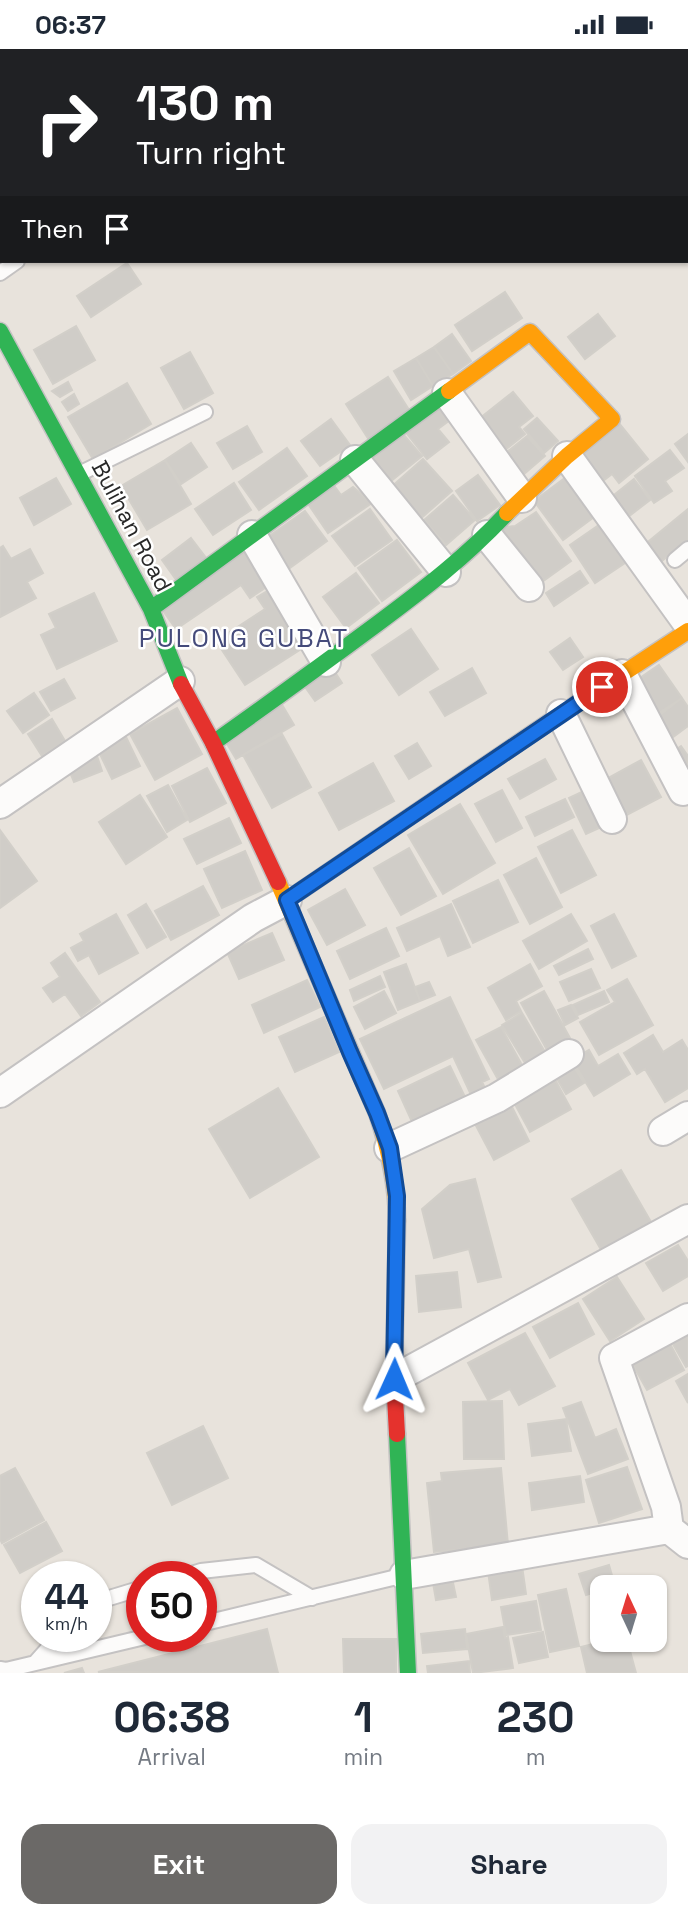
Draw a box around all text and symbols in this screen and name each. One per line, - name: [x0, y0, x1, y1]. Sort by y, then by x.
- text: 06:37: [35, 8, 106, 42]
- text: 130 m: [136, 72, 274, 134]
- icon: right: [21, 77, 112, 168]
- text: Turn right: [136, 133, 286, 173]
- icon: arrive: [98, 210, 136, 248]
- text: Then: [21, 212, 84, 246]
- street label: Bulihan Road: [85, 455, 179, 597]
- district label: PULONG GUBAT: [139, 621, 349, 655]
- pin: [572, 657, 632, 717]
- icon: arrive: [583, 668, 621, 706]
- position arrow: [357, 1342, 431, 1416]
- speed limit sign: 50: [126, 1561, 217, 1652]
- text: 44: [44, 1575, 89, 1619]
- north arrow: [590, 1575, 667, 1652]
- map controls: [590, 1575, 667, 1652]
- text: km/h: [45, 1612, 88, 1635]
- text: 06:38: [114, 1691, 230, 1744]
- text: 1: [354, 1691, 373, 1744]
- text: 230: [497, 1691, 574, 1744]
- text: Arrival: [138, 1742, 206, 1772]
- text: min: [344, 1742, 383, 1772]
- text: m: [526, 1742, 545, 1772]
- button: Exit: [21, 1824, 337, 1904]
- button: Share: [351, 1824, 667, 1904]

